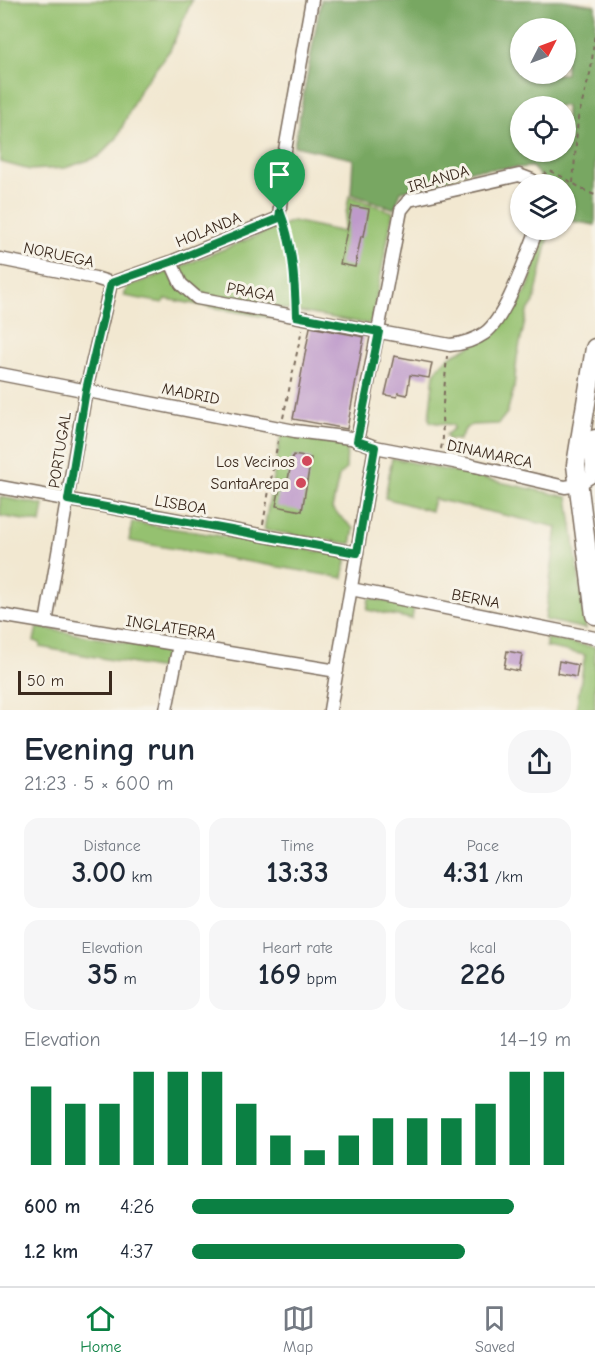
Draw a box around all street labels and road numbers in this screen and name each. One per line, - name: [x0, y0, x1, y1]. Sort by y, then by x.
- street label: IRLANDA: [406, 162, 471, 196]
- street label: HOLANDA: [173, 209, 244, 251]
- street label: NORUEGA: [22, 239, 96, 271]
- street label: PRAGA: [225, 279, 276, 305]
- street label: MADRID: [160, 380, 221, 408]
- street label: PORTUGAL: [45, 411, 75, 490]
- street label: DINAMARCA: [445, 436, 534, 472]
- street label: LISBOA: [153, 492, 208, 518]
- street label: BERNA: [450, 585, 502, 612]
- street label: INGLATERRA: [125, 612, 217, 644]

